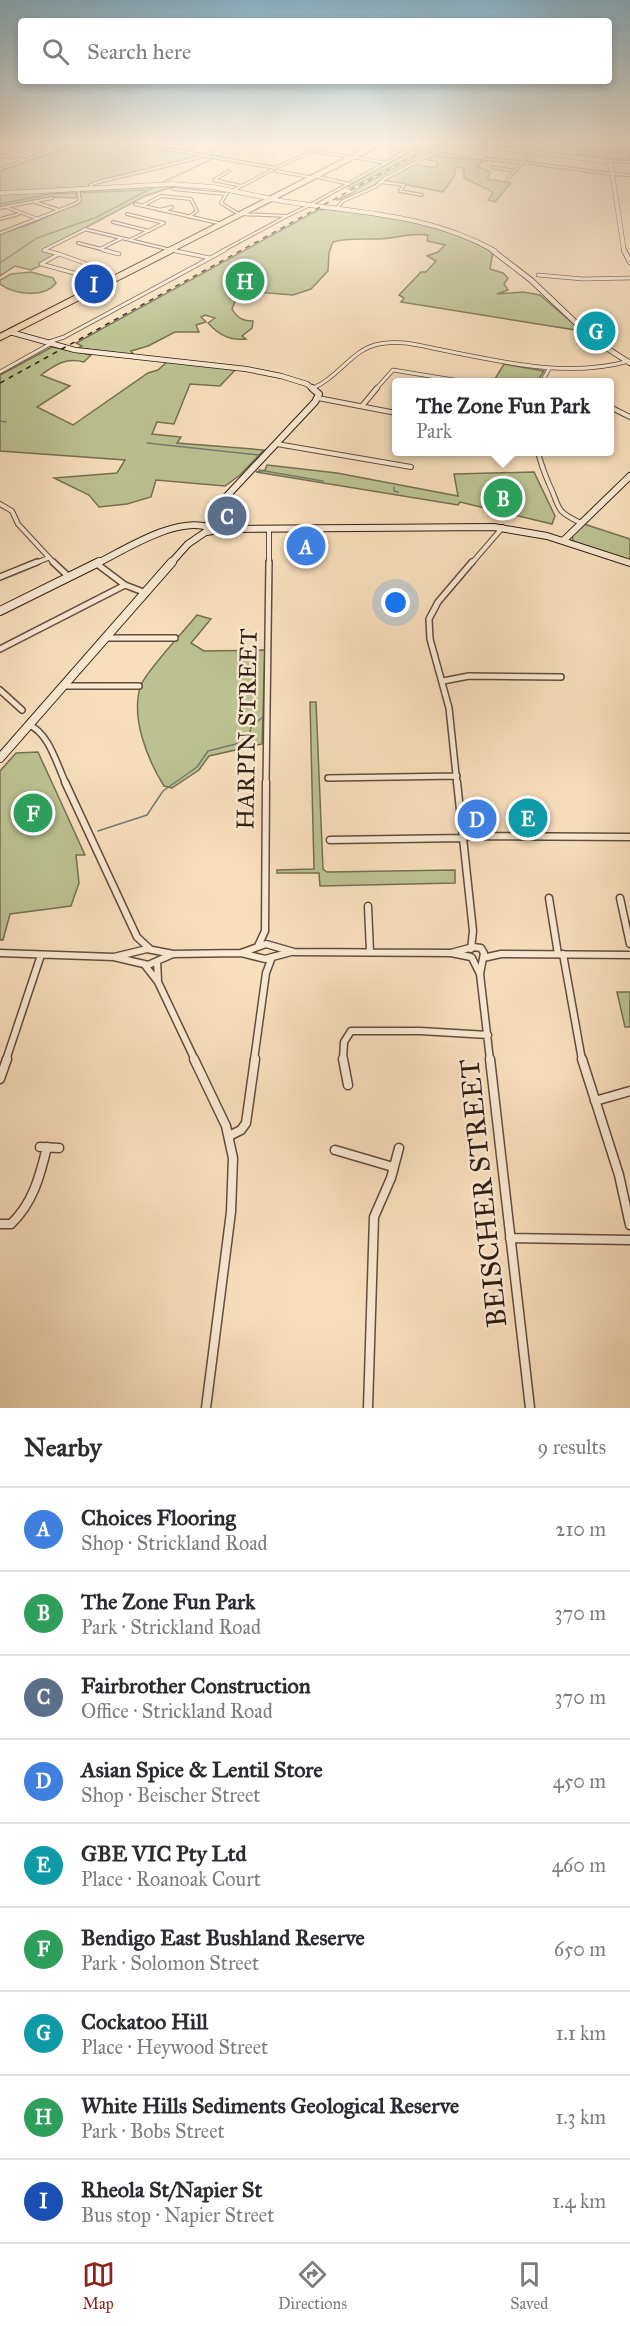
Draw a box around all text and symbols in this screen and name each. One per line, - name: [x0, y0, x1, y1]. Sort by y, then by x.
- search box: [18, 18, 612, 84]
- icon: search: [39, 35, 72, 68]
- text: Search here: [87, 38, 191, 65]
- pin: H: [226, 258, 264, 304]
- pin: I: [74, 262, 113, 306]
- pin: G: [576, 308, 616, 354]
- popup: [392, 378, 614, 456]
- text: The Zone Fun Park: [416, 392, 590, 419]
- text: Park: [416, 419, 452, 443]
- pin: B: [484, 476, 522, 520]
- pin: C: [208, 494, 246, 538]
- pin: A: [286, 524, 326, 568]
- your location: [381, 588, 410, 617]
- street label: HARPIN STREET: [230, 628, 264, 830]
- pin: F: [14, 790, 52, 836]
- pin: D: [458, 796, 496, 842]
- pin: E: [508, 796, 548, 840]
- street label: BEISCHER STREET: [451, 1057, 515, 1329]
- text: Nearby: [24, 1431, 102, 1463]
- text: 9 results: [538, 1435, 606, 1459]
- text: Choices Flooring: [81, 1504, 236, 1531]
- text: A: [37, 1517, 50, 1541]
- text: 210 m: [556, 1517, 606, 1541]
- text: Shop · Strickland Road: [81, 1531, 268, 1555]
- text: The Zone Fun Park: [81, 1588, 255, 1615]
- text: B: [37, 1601, 50, 1625]
- text: 370 m: [555, 1601, 606, 1625]
- text: Park · Strickland Road: [81, 1615, 261, 1639]
- text: Fairbrother Construction: [81, 1672, 311, 1699]
- text: C: [37, 1685, 50, 1709]
- text: 370 m: [555, 1685, 606, 1709]
- text: Office · Strickland Road: [81, 1699, 273, 1723]
- text: Asian Spice & Lentil Store: [81, 1756, 323, 1783]
- text: D: [36, 1769, 51, 1793]
- text: 450 m: [553, 1769, 606, 1793]
- text: Shop · Beischer Street: [81, 1783, 260, 1807]
- text: GBE VIC Pty Ltd: [81, 1840, 247, 1867]
- text: E: [36, 1853, 51, 1877]
- text: 460 m: [552, 1853, 606, 1877]
- text: Place · Roanoak Court: [81, 1867, 261, 1891]
- text: Bendigo East Bushland Reserve: [81, 1924, 365, 1951]
- text: F: [37, 1937, 50, 1961]
- text: 650 m: [554, 1937, 606, 1961]
- text: Park · Solomon Street: [81, 1951, 259, 1975]
- text: Cockatoo Hill: [81, 2008, 208, 2035]
- text: G: [36, 2021, 51, 2045]
- text: 1.1 km: [556, 2021, 606, 2045]
- text: Place · Heywood Street: [81, 2035, 268, 2059]
- text: White Hills Sediments Geological Reserve: [81, 2092, 459, 2119]
- text: H: [35, 2105, 52, 2129]
- text: 1.3 km: [556, 2105, 606, 2129]
- text: Park · Bobs Street: [81, 2119, 225, 2143]
- text: Rheola St/Napier St: [81, 2176, 262, 2203]
- text: I: [39, 2189, 48, 2213]
- text: 1.4 km: [552, 2189, 606, 2213]
- text: Bus stop · Napier Street: [81, 2203, 274, 2227]
- tab: Map: [82, 2258, 115, 2313]
- tab: Directions: [278, 2258, 347, 2313]
- tab: Saved: [510, 2258, 548, 2313]

